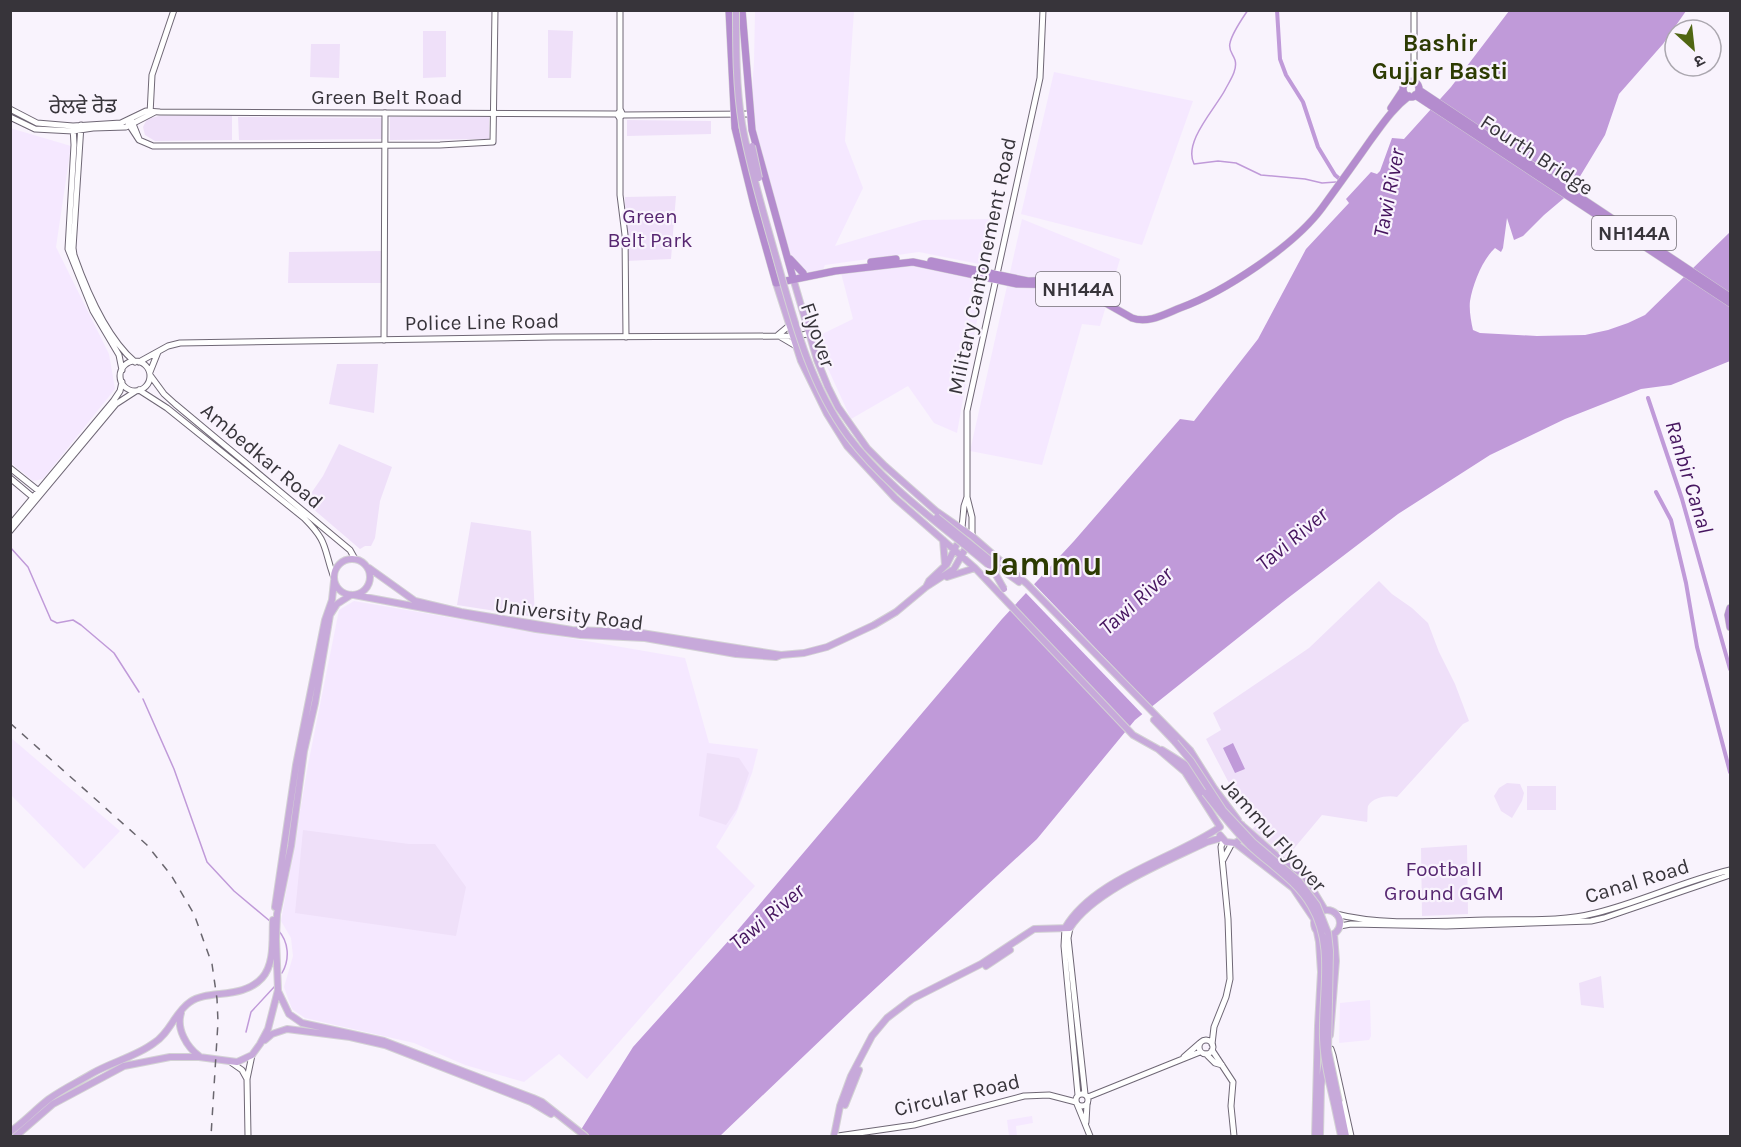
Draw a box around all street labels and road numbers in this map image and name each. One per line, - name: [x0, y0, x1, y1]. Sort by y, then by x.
- street label: Green Belt Road: [311, 85, 463, 109]
- street label: ਰੇਲਵੇ ਰੋਡ: [48, 93, 118, 119]
- street label: Fourth Bridge: [1476, 110, 1598, 200]
- street label: Military Cantonement Road: [943, 135, 1021, 397]
- road number: NH144A: [1592, 216, 1676, 250]
- road number: NH144A: [1036, 272, 1120, 306]
- street label: Flyover: [796, 299, 840, 371]
- street label: Police Line Road: [404, 309, 560, 335]
- street label: Ambedkar Road: [196, 398, 328, 514]
- street label: University Road: [493, 593, 645, 635]
- street label: Jammu Flyover: [1217, 773, 1331, 897]
- street label: Canal Road: [1582, 854, 1692, 908]
- street label: Circular Road: [892, 1069, 1022, 1121]

